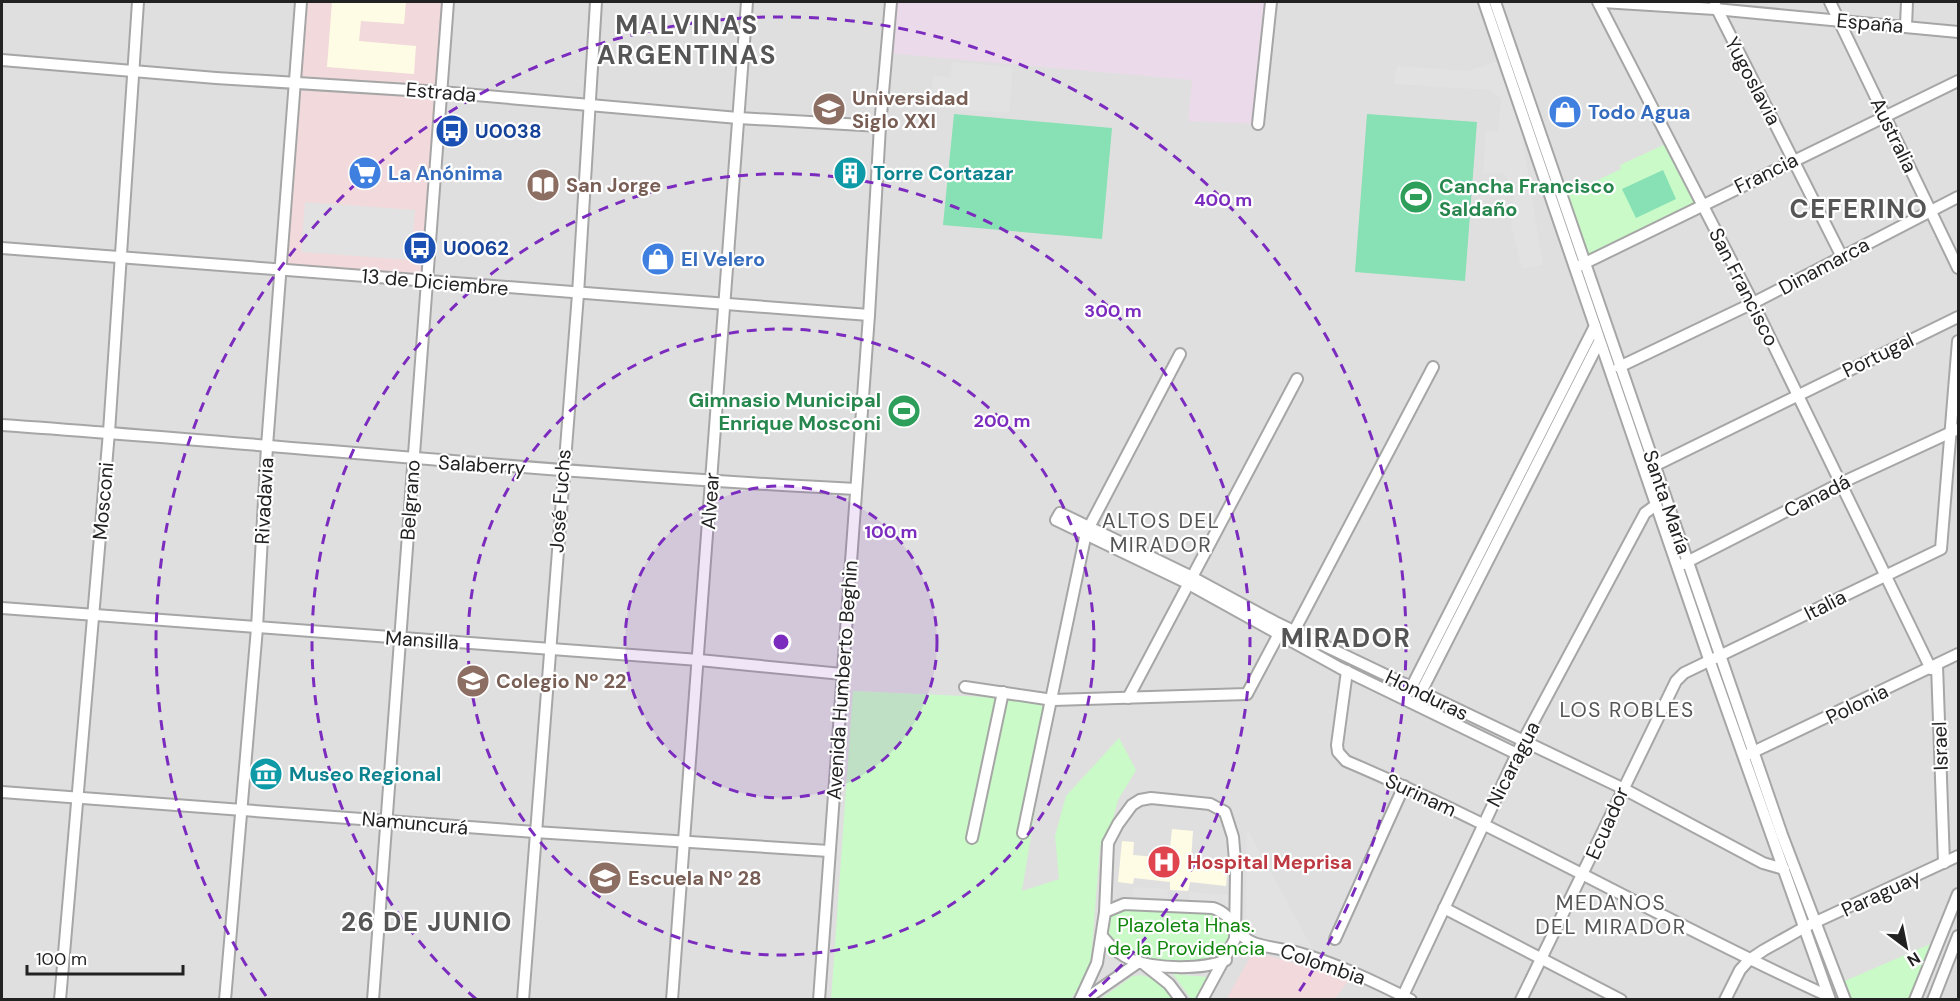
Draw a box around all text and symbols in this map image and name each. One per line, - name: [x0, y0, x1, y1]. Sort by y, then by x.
- street label: España: [1835, 7, 1905, 39]
- district label: MALVINAS ARGENTINAS: [597, 8, 777, 72]
- street label: Yugoslavia: [1719, 32, 1787, 130]
- street label: Estrada: [405, 76, 477, 108]
- place label: Universidad Siglo XXI: [852, 85, 969, 134]
- school or university icon: Universidad Siglo XXI: [811, 91, 847, 127]
- street label: Australia: [1865, 93, 1923, 177]
- shop icon: Todo Agua: [1547, 94, 1583, 130]
- place label: Todo Agua: [1588, 99, 1690, 125]
- bus stop icon: U0038: [434, 113, 470, 149]
- place label: U0038: [475, 118, 542, 144]
- street label: Francia: [1730, 147, 1802, 199]
- supermarket icon: La Anónima: [347, 155, 383, 191]
- building icon: Torre Cortazar: [832, 155, 868, 191]
- place label: La Anónima: [388, 160, 503, 186]
- place label: Torre Cortazar: [873, 160, 1014, 186]
- library icon: San Jorge: [525, 167, 561, 203]
- place label: San Jorge: [566, 172, 661, 198]
- place label: Cancha Francisco Saldaño: [1439, 173, 1615, 222]
- sports icon: Cancha Francisco Saldaño: [1398, 179, 1434, 215]
- text: 400 m: [1194, 188, 1252, 212]
- district label: CEFERINO: [1790, 192, 1928, 226]
- street label: San Francisco: [1703, 223, 1785, 351]
- bus stop icon: U0062: [402, 230, 438, 266]
- street label: Dinamarca: [1774, 231, 1874, 301]
- place label: U0062: [443, 235, 509, 261]
- shop icon: El Velero: [640, 241, 676, 277]
- place label: El Velero: [681, 246, 765, 272]
- street label: 13 de Diciembre: [360, 263, 510, 301]
- text: 300 m: [1084, 299, 1142, 323]
- street label: Portugal: [1838, 327, 1918, 383]
- place label: Gimnasio Municipal Enrique Mosconi: [688, 387, 881, 436]
- sports icon: Gimnasio Municipal Enrique Mosconi: [886, 393, 922, 429]
- text: 200 m: [974, 409, 1030, 433]
- street label: Santa María: [1637, 446, 1697, 558]
- street label: José Fuchs: [543, 448, 577, 554]
- street label: Salaberry: [437, 449, 527, 481]
- street label: Rivadavia: [249, 457, 279, 545]
- street label: Belgrano: [394, 459, 426, 541]
- street label: Mosconi: [87, 461, 119, 541]
- street label: Canadá: [1779, 468, 1855, 524]
- street label: Alvear: [695, 471, 725, 531]
- district label: ALTOS DEL MIRADOR: [1102, 507, 1220, 559]
- text: 100 m: [864, 520, 918, 544]
- street label: Avenida Humberto Beghin: [821, 559, 863, 801]
- street label: Italia: [1800, 584, 1850, 626]
- district label: MIRADOR: [1281, 621, 1411, 655]
- street label: Mansilla: [384, 624, 460, 656]
- centre of rings: [771, 632, 791, 652]
- school or university icon: Colegio Nº 22: [455, 663, 491, 699]
- street label: Honduras: [1381, 664, 1473, 726]
- place label: Colegio Nº 22: [496, 668, 626, 694]
- street label: Polonia: [1821, 678, 1893, 730]
- district label: LOS ROBLES: [1559, 696, 1695, 724]
- street label: Nicaragua: [1480, 717, 1546, 811]
- street label: Israel: [1926, 721, 1954, 771]
- museum icon: Museo Regional: [248, 756, 284, 792]
- place label: Museo Regional: [289, 761, 441, 787]
- street label: Surinam: [1381, 767, 1461, 823]
- street label: Ecuador: [1579, 783, 1635, 863]
- street label: Namuncurá: [361, 805, 469, 841]
- hospital icon: Hospital Meprisa: [1146, 844, 1182, 880]
- place label: Hospital Meprisa: [1187, 849, 1352, 875]
- school or university icon: Escuela Nº 28: [587, 860, 623, 896]
- street label: Paraguay: [1837, 863, 1925, 923]
- place label: Escuela Nº 28: [628, 865, 762, 891]
- district label: MEDANOS DEL MIRADOR: [1535, 889, 1687, 941]
- district label: 26 DE JUNIO: [341, 905, 513, 939]
- park label: Plazoleta Hnas. de la Providencia: [1107, 912, 1265, 961]
- north arrow: [1876, 917, 1936, 977]
- street label: Colombia: [1277, 937, 1369, 991]
- scale bar: [27, 938, 183, 976]
- text: 100 m: [36, 947, 87, 971]
- text: N: [1903, 947, 1924, 971]

